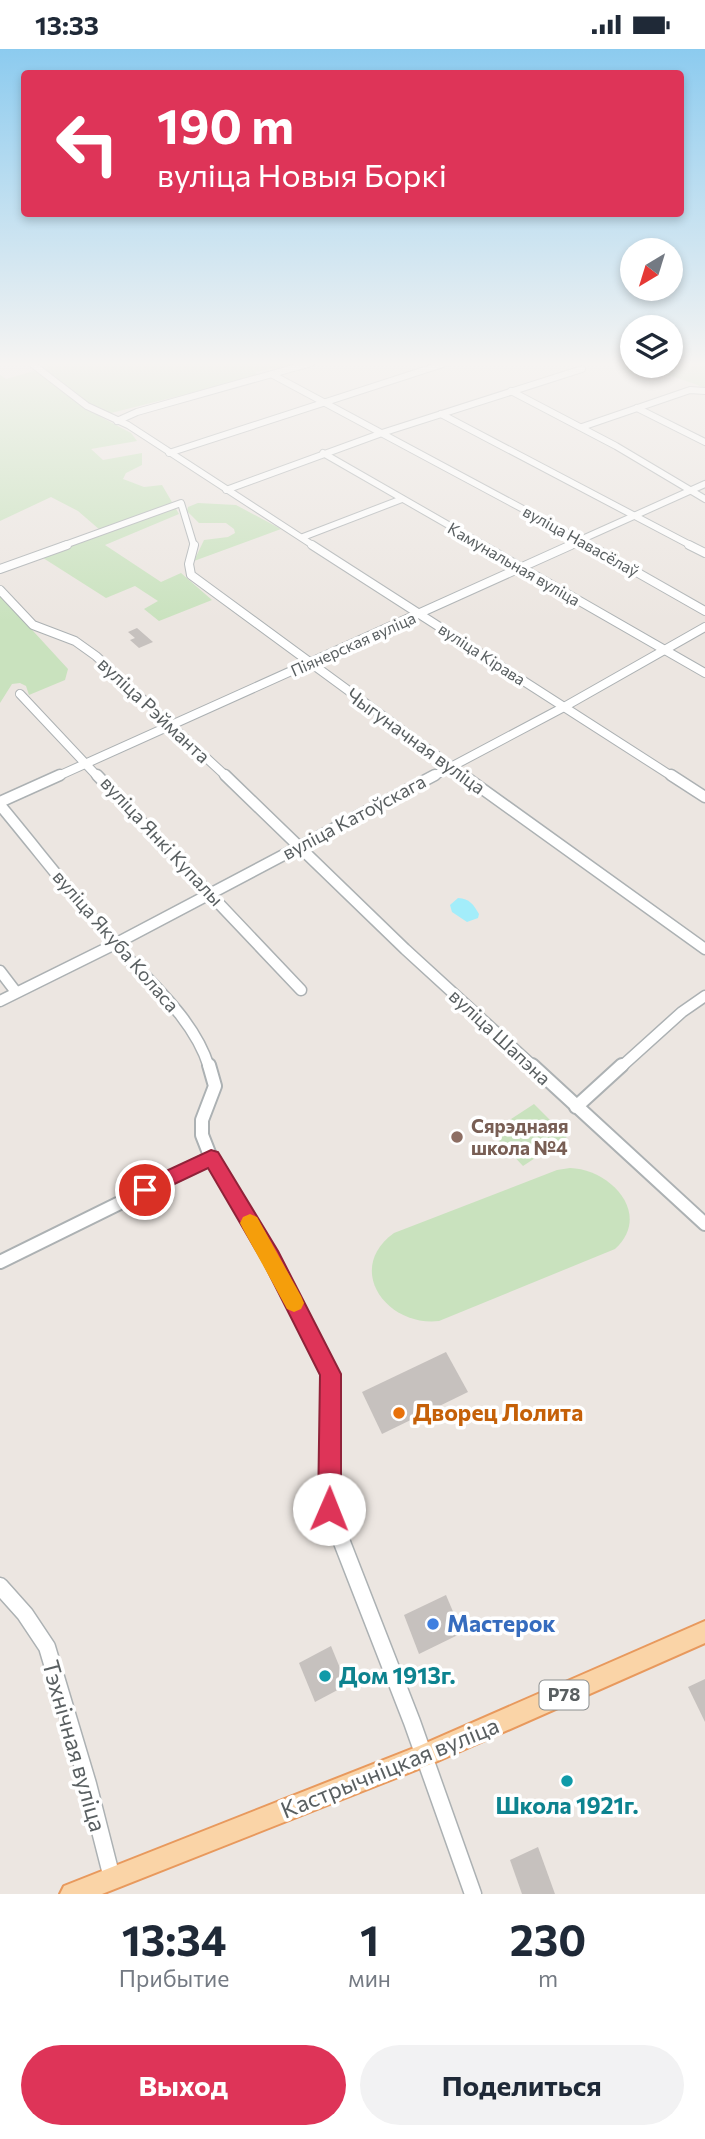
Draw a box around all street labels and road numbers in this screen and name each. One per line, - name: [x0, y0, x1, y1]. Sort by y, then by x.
- street label: вуліца Навасёлаў: [520, 501, 642, 580]
- street label: Камунальная вуліца: [445, 518, 584, 609]
- street label: Піянерская вуліца: [287, 607, 418, 680]
- street label: вуліца Кірава: [435, 619, 529, 689]
- street label: вуліца Рэйманта: [93, 652, 215, 767]
- street label: Чыгуначная вуліца: [342, 683, 490, 799]
- street label: вуліца Катоўскага: [278, 769, 429, 864]
- street label: вуліца Янкі Купалы: [96, 771, 228, 910]
- street label: вуліца Якуба Коласа: [48, 865, 184, 1016]
- street label: вуліца Шапэна: [445, 984, 556, 1089]
- street label: Тэхнічная вуліца: [37, 1657, 113, 1835]
- road number: Р78: [540, 1681, 588, 1709]
- street label: Кастрычніцкая вуліца: [276, 1710, 503, 1824]

